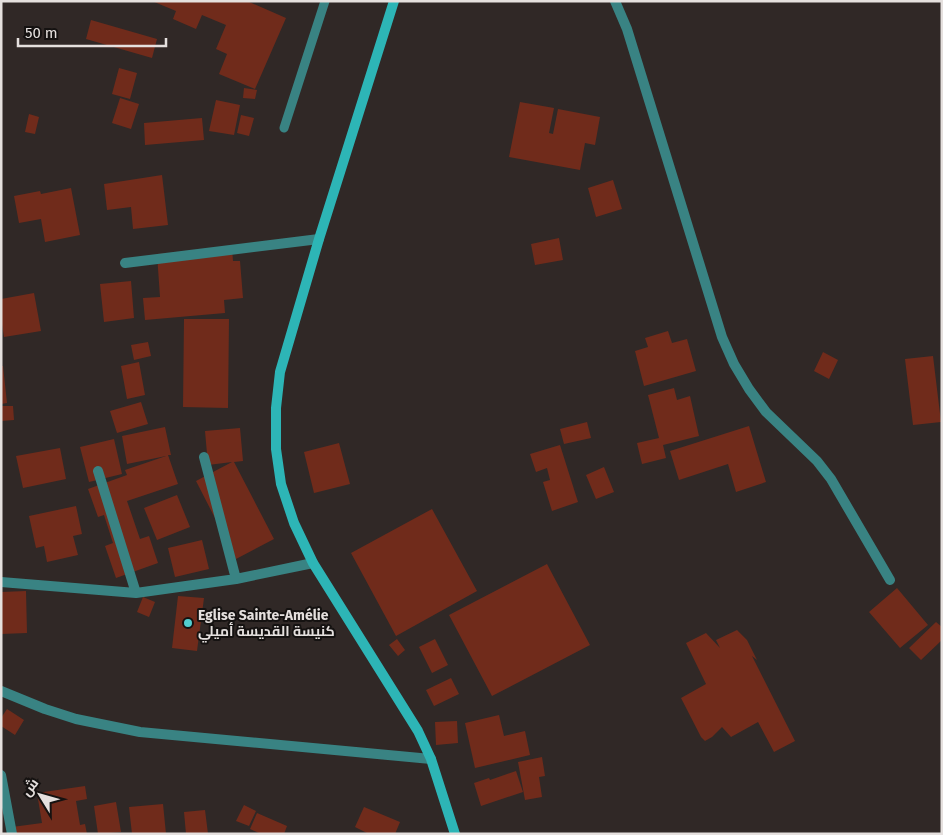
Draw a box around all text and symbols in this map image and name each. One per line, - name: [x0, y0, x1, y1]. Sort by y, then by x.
- scale bar: [18, 15, 165, 47]
- text: 50 m: [25, 24, 58, 42]
- place label: Eglise Sainte-Amélie كنيسة القديسة أميلي: [198, 607, 335, 643]
- marker: Eglise Sainte-Amélie كنيسة القديسة أميلي: [182, 617, 194, 629]
- north arrow: [15, 770, 65, 820]
- text: ش: [18, 775, 42, 800]

